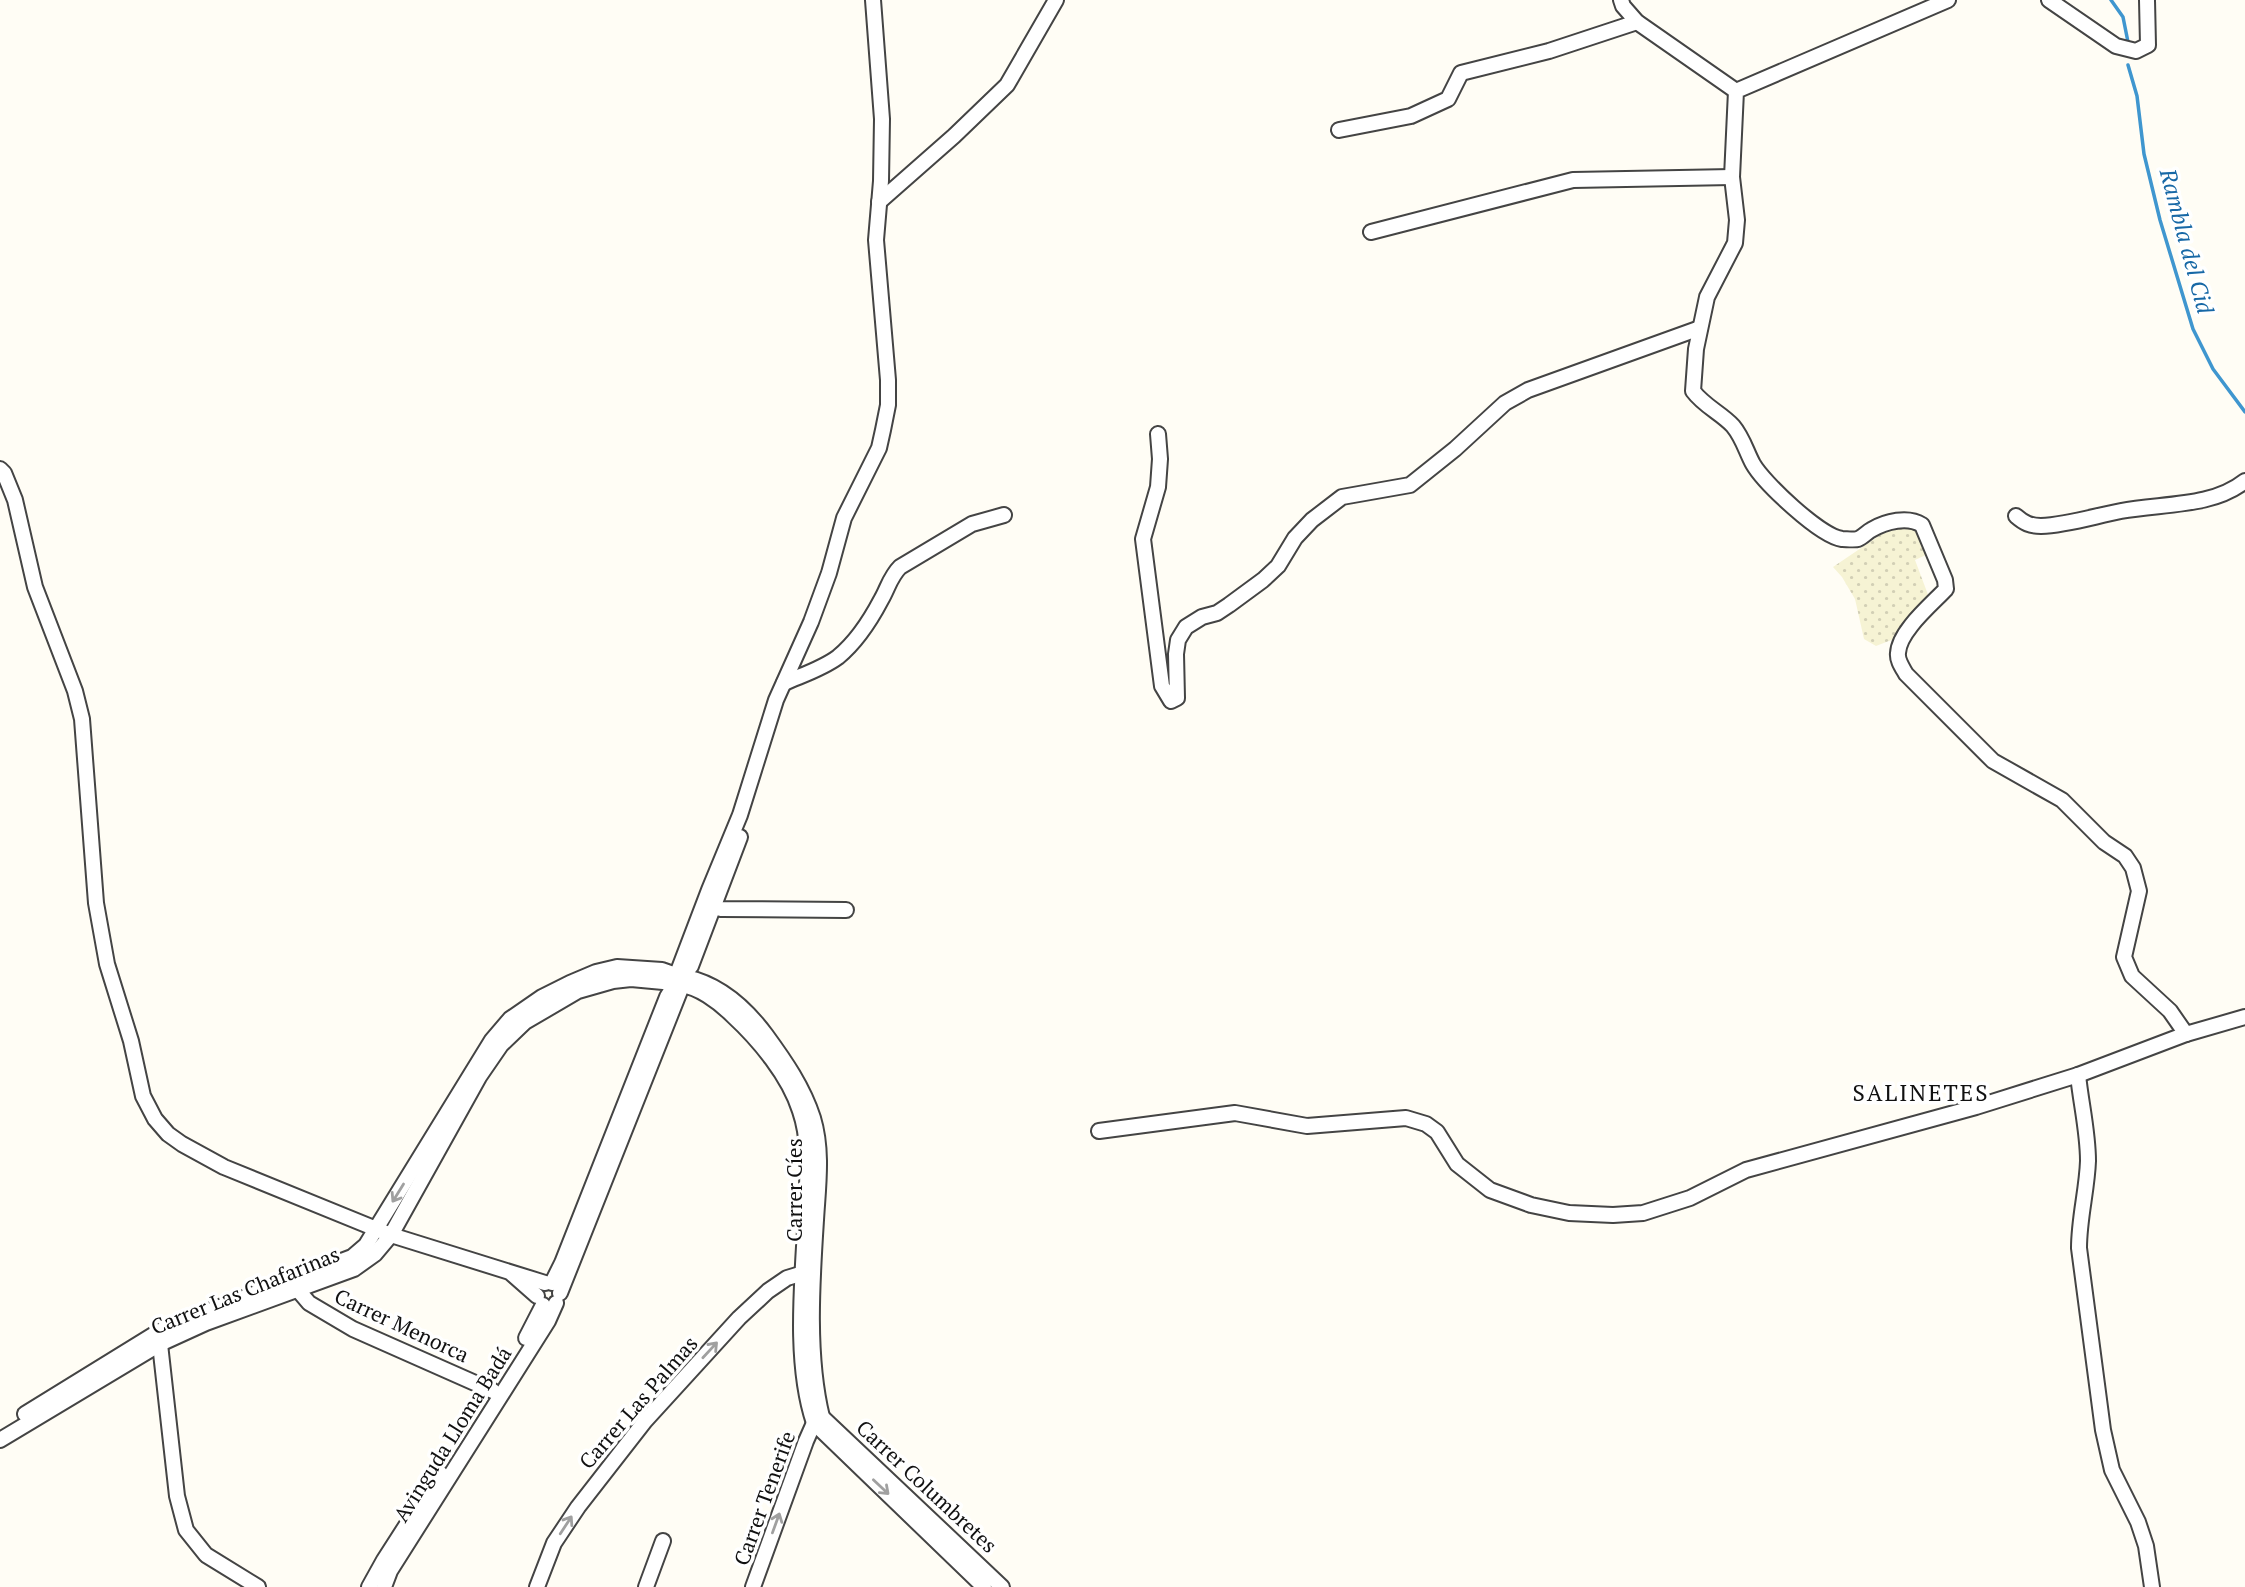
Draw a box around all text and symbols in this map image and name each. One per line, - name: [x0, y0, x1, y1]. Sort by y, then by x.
- water label: Rambla del Cid: [2152, 164, 2221, 318]
- district label: SALINETES: [1853, 1077, 1989, 1108]
- street label: Carrer Cíes: [780, 1138, 808, 1242]
- one-way arrow: [390, 1182, 404, 1202]
- street label: Carrer Las Chafarinas: [147, 1239, 343, 1341]
- street label: Carrer Menorca: [330, 1282, 474, 1369]
- street label: Carrer Las Palmas: [572, 1330, 704, 1474]
- street label: Avinguda Lloma Badá: [387, 1341, 518, 1527]
- one-way arrow: [701, 1342, 718, 1359]
- street label: Carrer Columbretes: [851, 1413, 1003, 1559]
- street label: Carrer Tenerife: [727, 1427, 801, 1569]
- one-way arrow: [872, 1479, 889, 1496]
- one-way arrow: [771, 1512, 783, 1534]
- one-way arrow: [559, 1516, 573, 1536]

